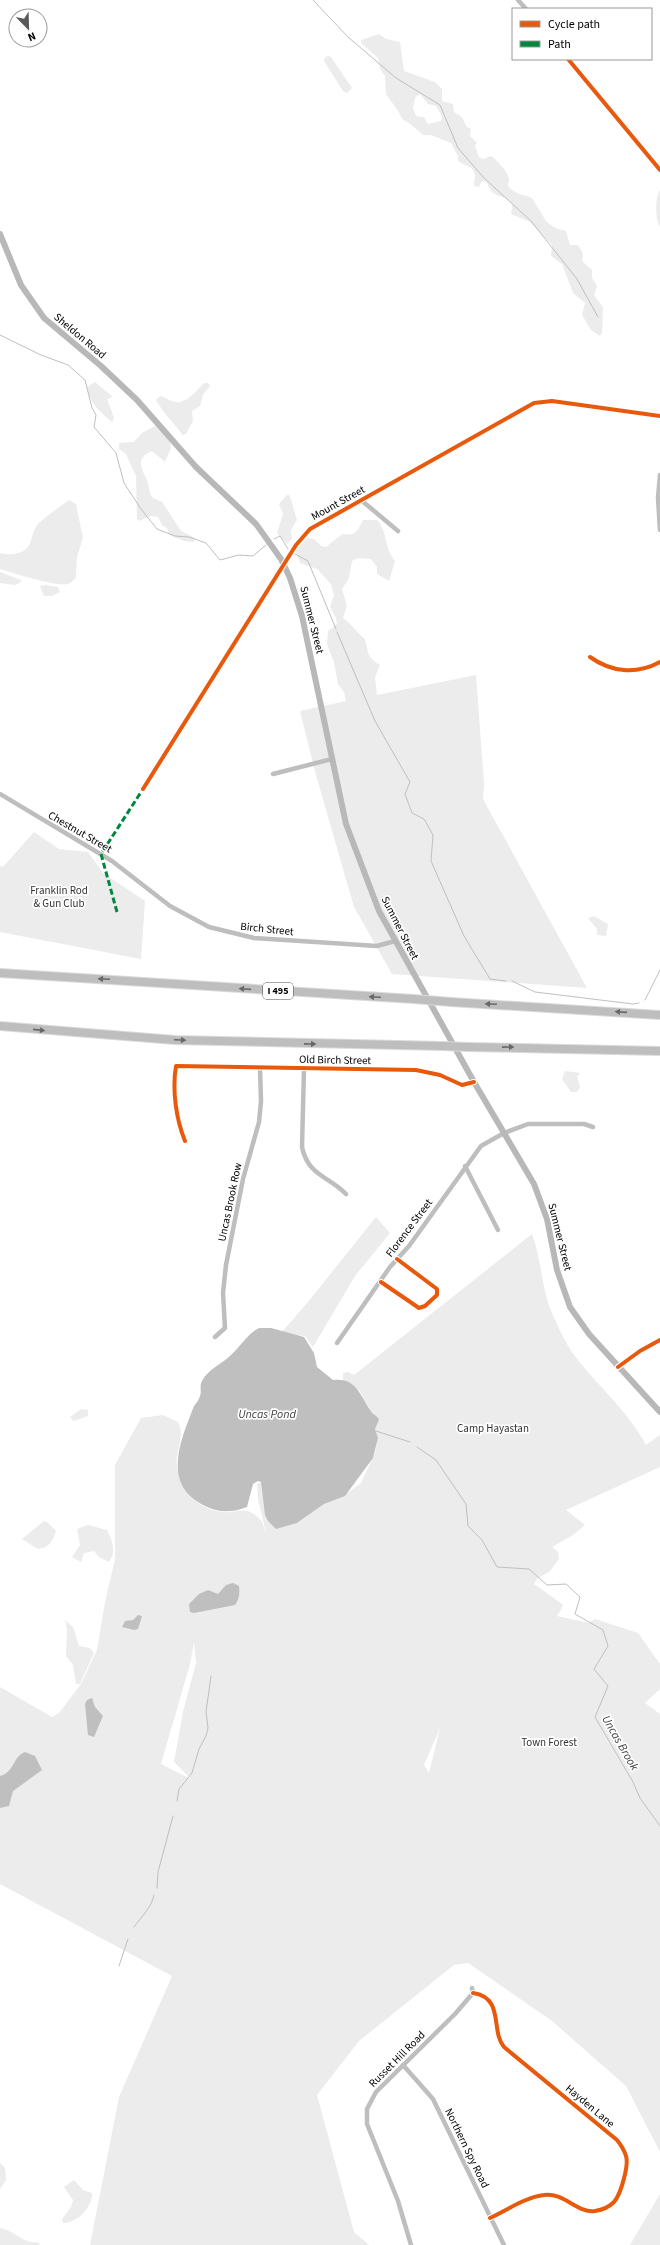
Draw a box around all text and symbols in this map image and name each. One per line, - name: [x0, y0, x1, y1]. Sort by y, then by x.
- north arrow: [8, 8, 48, 48]
- legend: [512, 8, 652, 60]
- text: Cycle path: [548, 16, 600, 33]
- text: N: [25, 28, 38, 45]
- text: Path: [548, 36, 571, 53]
- street label: Sheldon Road: [51, 310, 109, 362]
- street label: Mount Street: [308, 482, 368, 524]
- street label: Summer Street: [296, 585, 328, 656]
- street label: Chestnut Street: [45, 808, 115, 856]
- park label: Franklin Rod & Gun Club: [30, 883, 88, 911]
- street label: Summer Street: [378, 894, 422, 962]
- street label: Birch Street: [240, 919, 295, 939]
- one-way arrow: [97, 976, 110, 982]
- road number: I 495: [263, 983, 293, 999]
- one-way arrow: [239, 985, 251, 992]
- one-way arrow: [369, 993, 381, 1000]
- one-way arrow: [485, 1001, 497, 1008]
- one-way arrow: [615, 1009, 627, 1016]
- one-way arrow: [33, 1027, 45, 1033]
- one-way arrow: [174, 1037, 186, 1044]
- one-way arrow: [304, 1041, 317, 1047]
- one-way arrow: [502, 1044, 515, 1050]
- street label: Old Birch Street: [299, 1052, 371, 1068]
- street label: Uncas Brook Row: [214, 1161, 246, 1243]
- street label: Florence Street: [382, 1196, 436, 1260]
- street label: Summer Street: [544, 1202, 576, 1273]
- water label: Uncas Pond: [238, 1406, 296, 1423]
- park label: Camp Hayastan: [457, 1421, 529, 1436]
- water label: Uncas Brook: [597, 1712, 643, 1774]
- park label: Town Forest: [521, 1735, 577, 1750]
- street label: Russet Hill Road: [366, 2028, 428, 2090]
- street label: Hayden Lane: [562, 2081, 618, 2131]
- street label: Northern Spy Road: [441, 2106, 493, 2190]

